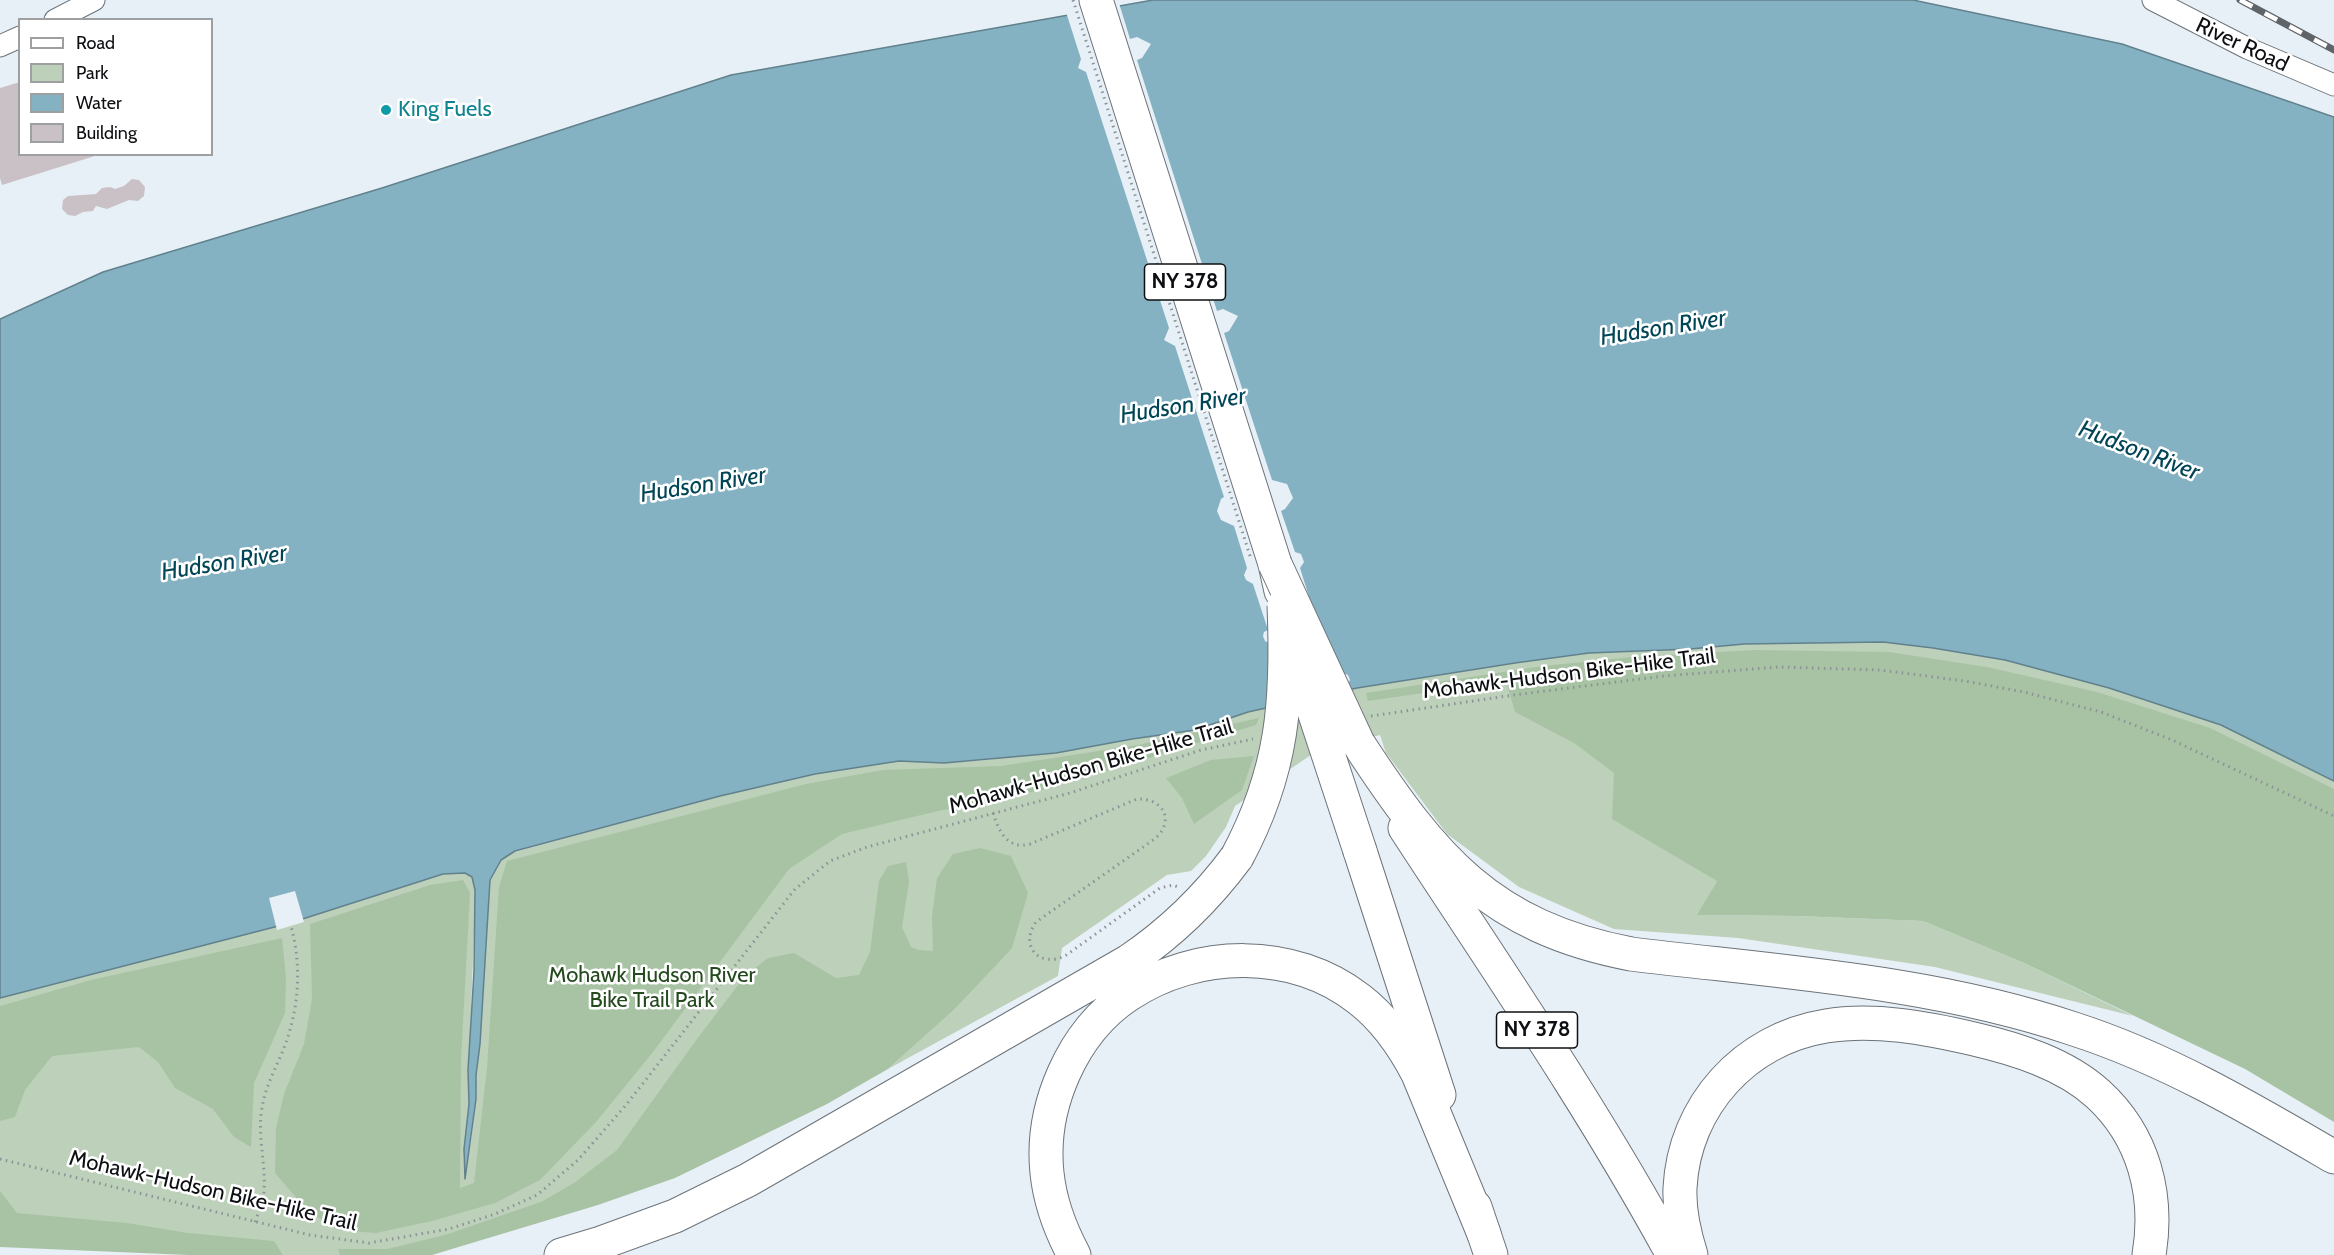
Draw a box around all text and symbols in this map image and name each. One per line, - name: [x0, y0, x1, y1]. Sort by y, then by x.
- street label: River Road: [2191, 12, 2293, 78]
- legend: [18, 18, 213, 156]
- text: Road: [76, 32, 115, 54]
- text: Park: [76, 62, 108, 84]
- text: Water: [76, 92, 122, 114]
- place label: King Fuels: [398, 97, 492, 123]
- marker: King Fuels: [379, 103, 393, 117]
- text: Building: [76, 122, 137, 144]
- road number: NY 378: [1144, 264, 1226, 300]
- water label: Hudson River: [1598, 304, 1728, 352]
- water label: Hudson River: [1118, 382, 1248, 430]
- water label: Hudson River: [2075, 415, 2203, 487]
- water label: Hudson River: [638, 461, 768, 509]
- water label: Hudson River: [159, 539, 289, 587]
- street label: Mohawk-Hudson Bike-Hike Trail: [1421, 643, 1717, 705]
- street label: Mohawk-Hudson Bike-Hike Trail: [946, 714, 1236, 820]
- park label: Mohawk Hudson River Bike Trail Park: [549, 963, 755, 1014]
- road number: NY 378: [1496, 1012, 1578, 1048]
- street label: Mohawk-Hudson Bike-Hike Trail: [67, 1145, 359, 1237]

